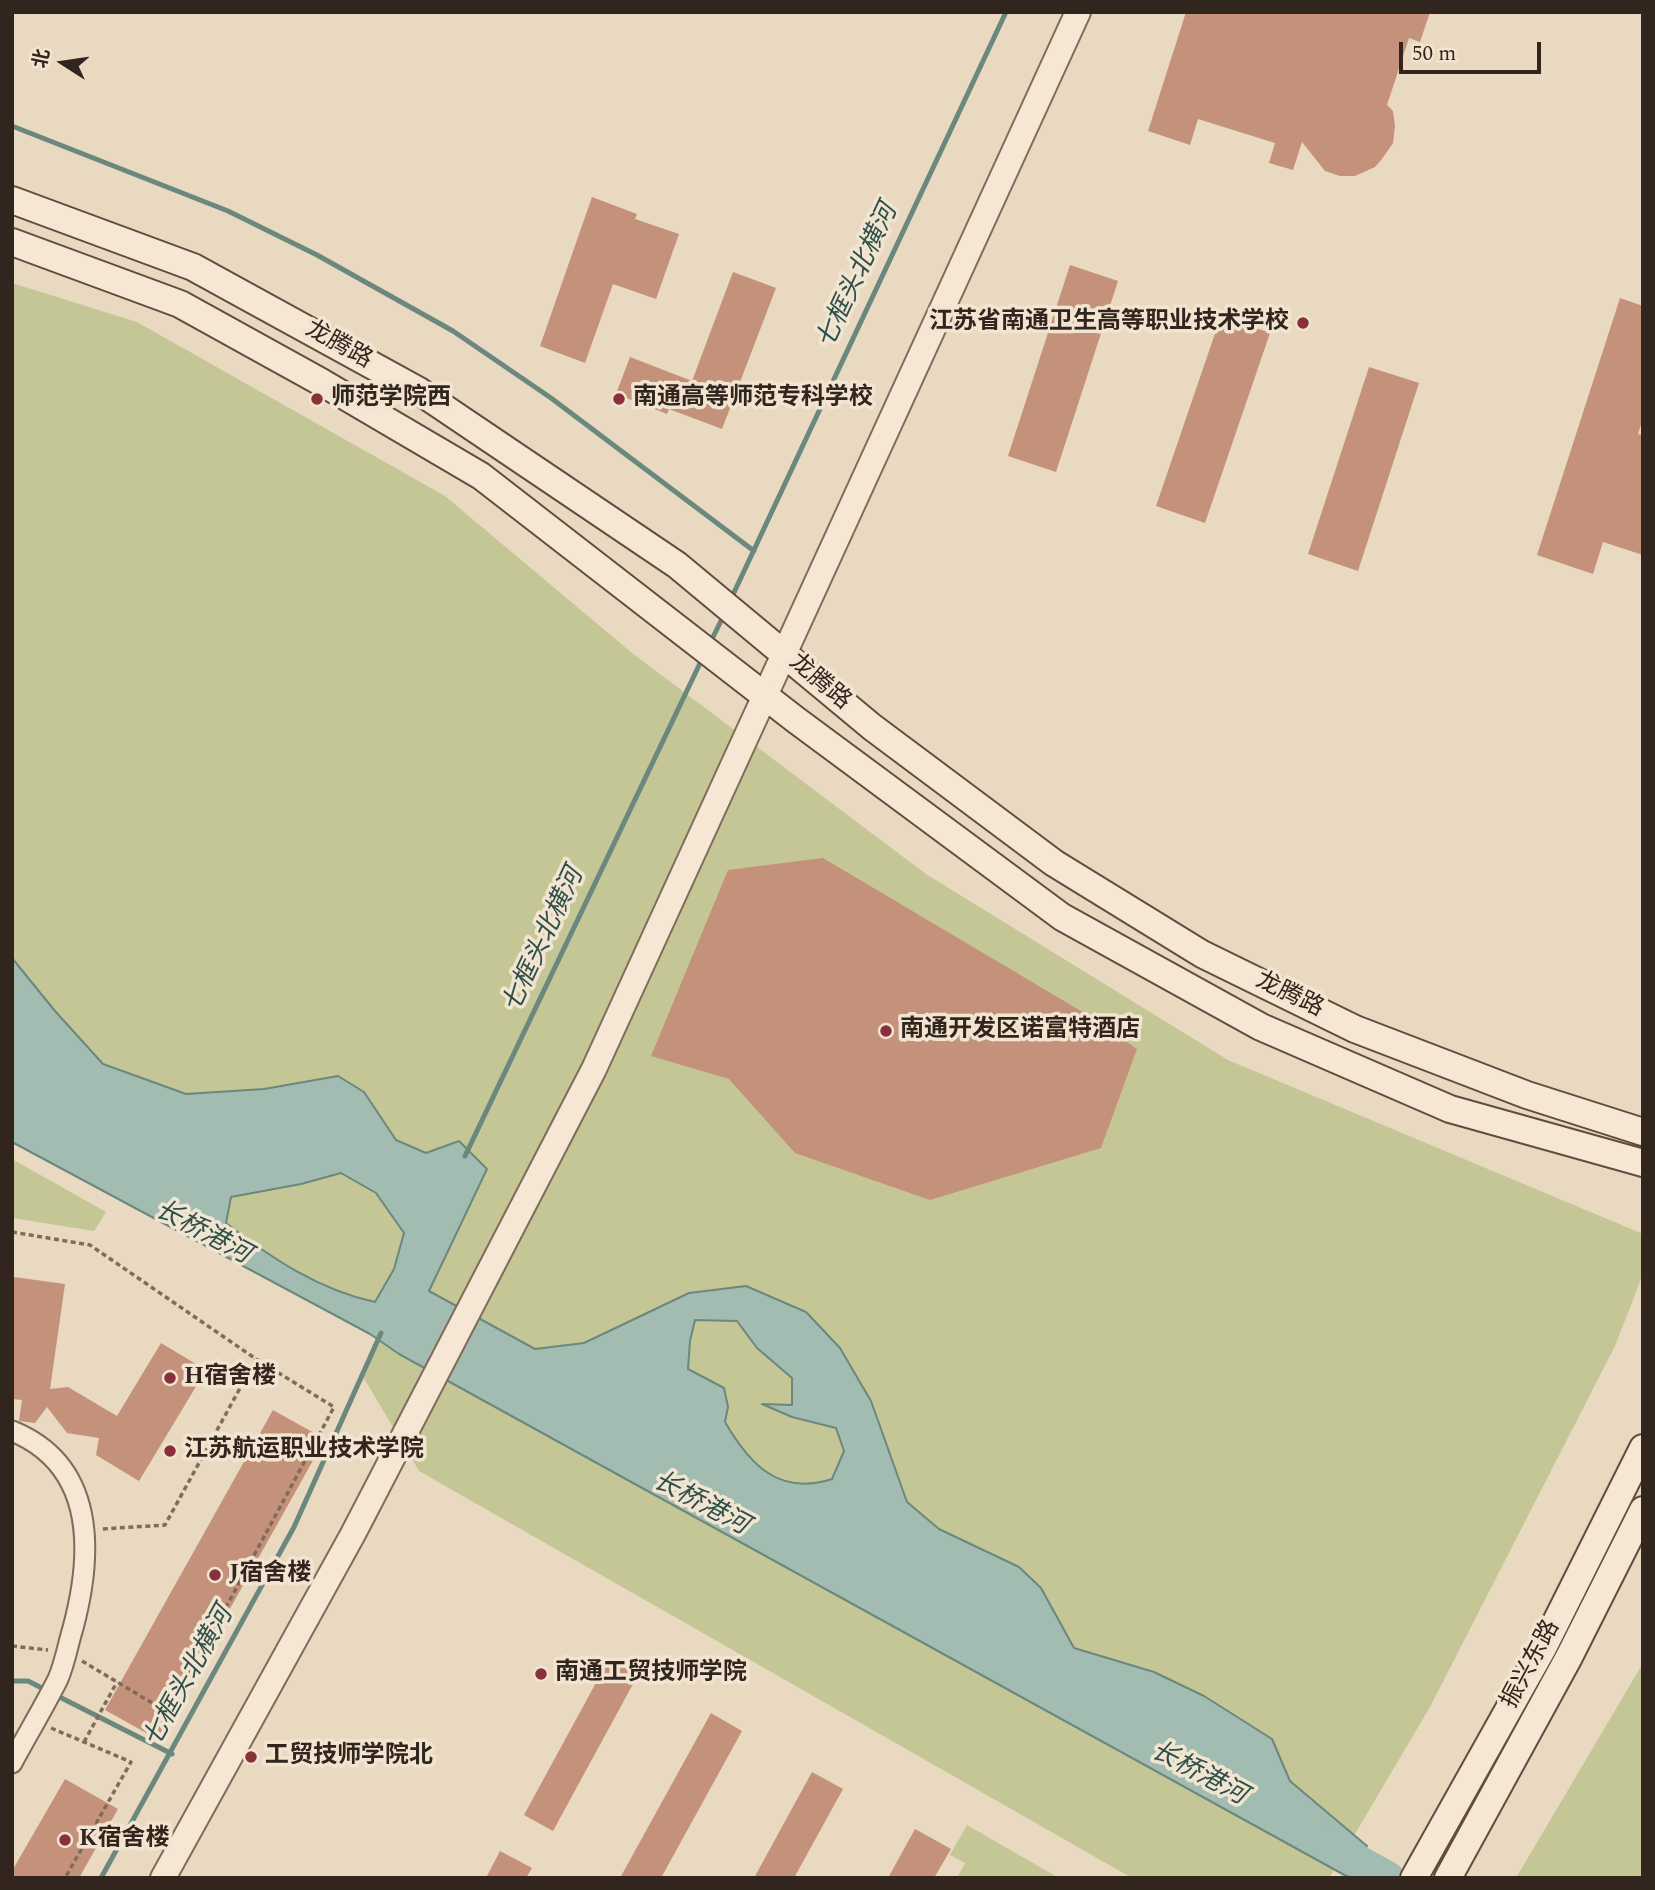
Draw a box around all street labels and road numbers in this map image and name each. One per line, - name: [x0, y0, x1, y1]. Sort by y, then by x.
- street label: 龙腾路: [300, 316, 376, 376]
- street label: 龙腾路: [782, 649, 856, 717]
- street label: 龙腾路: [1250, 967, 1328, 1025]
- street label: 振兴东路: [1497, 1616, 1567, 1714]

